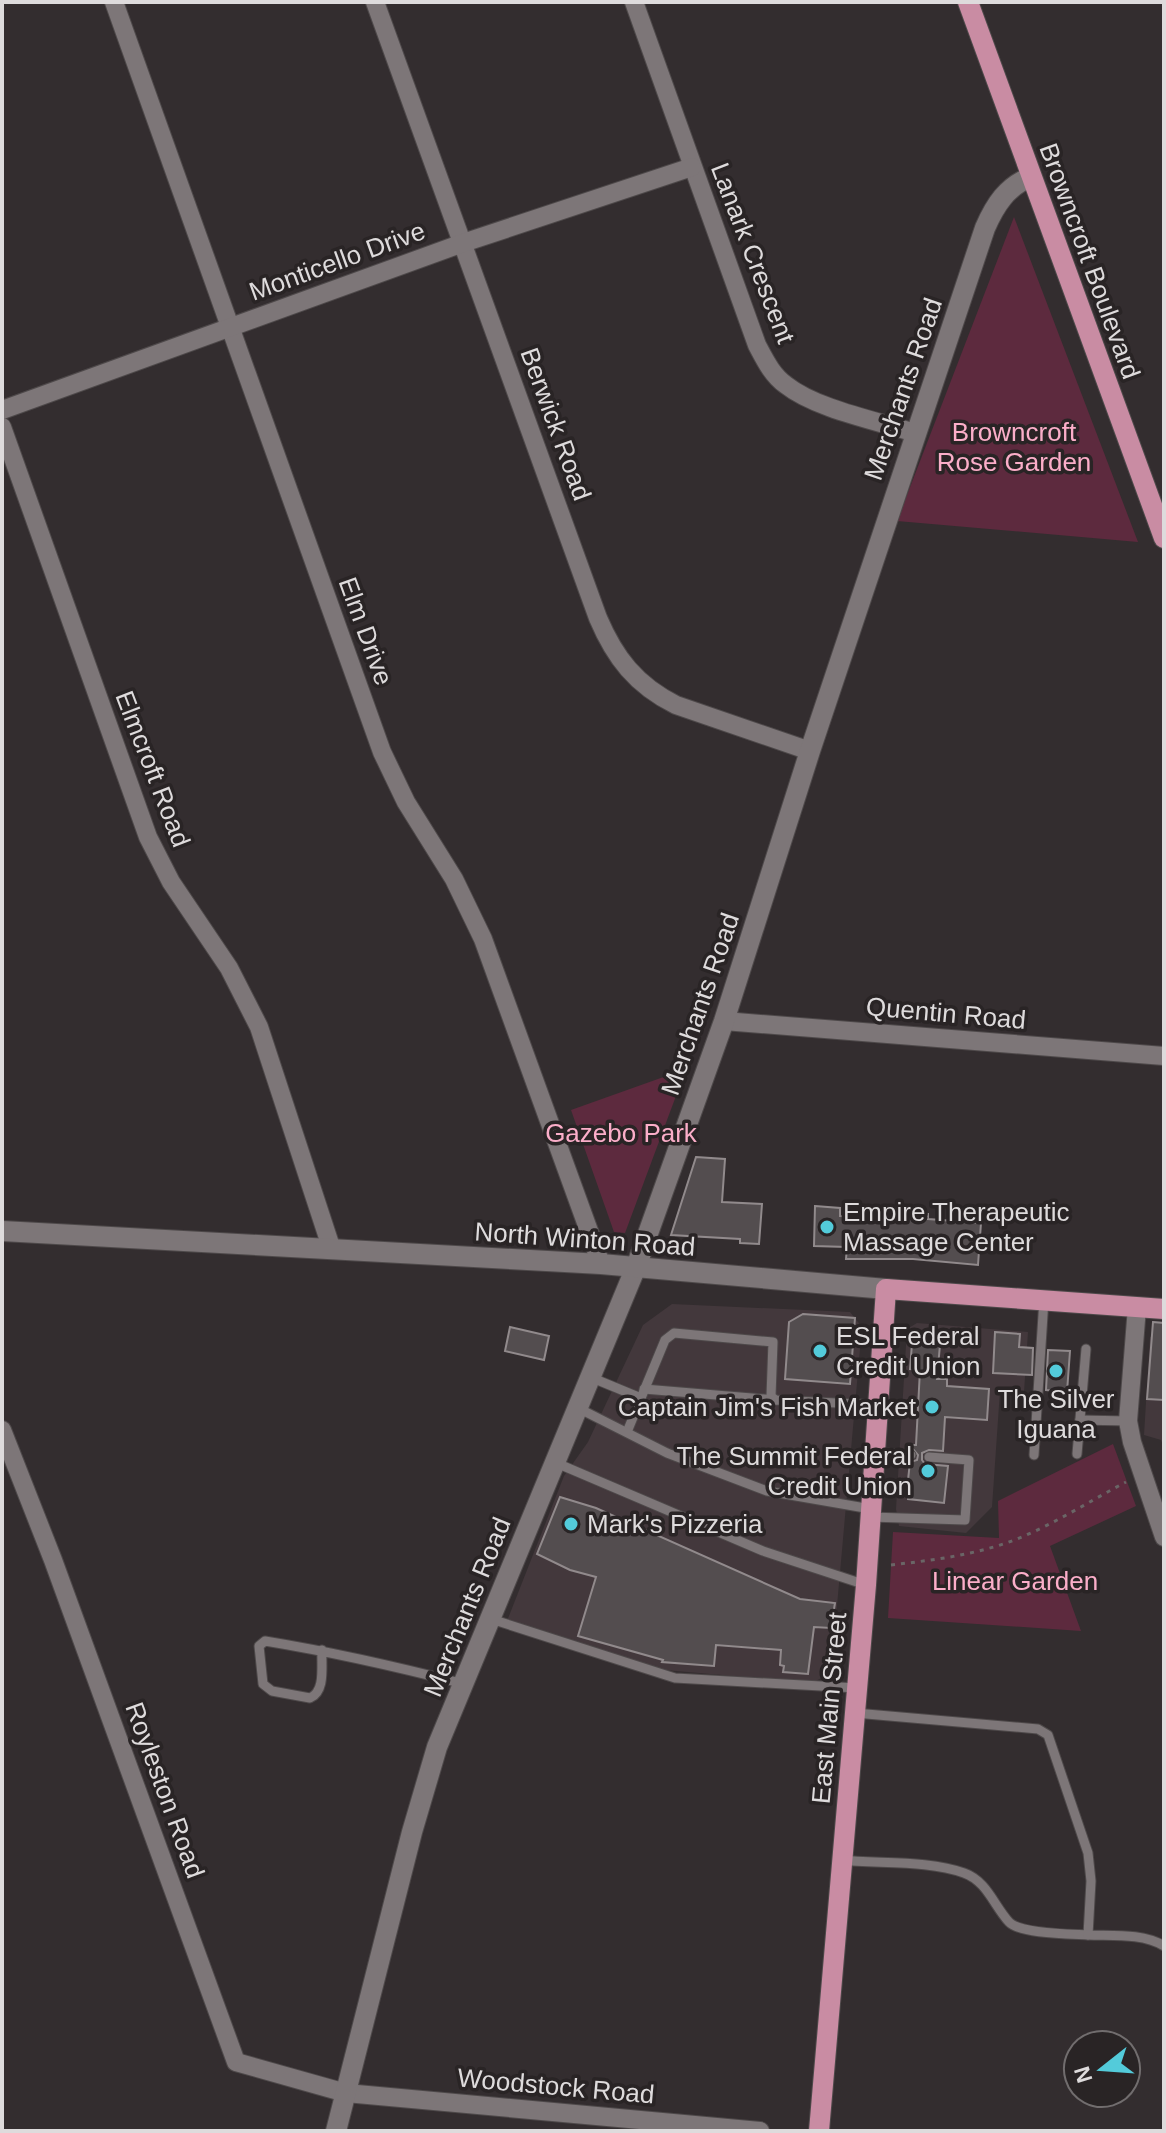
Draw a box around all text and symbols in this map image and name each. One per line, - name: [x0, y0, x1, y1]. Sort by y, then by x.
- street label: Browncroft Boulevard: [1033, 139, 1147, 383]
- street label: Lanark Crescent: [705, 159, 801, 348]
- street label: Monticello Drive: [245, 215, 429, 307]
- street label: Merchants Road: [858, 294, 948, 484]
- street label: Berwick Road: [514, 344, 598, 504]
- park label: Browncroft Rose Garden: [937, 417, 1091, 477]
- street label: Elm Drive: [333, 573, 399, 689]
- street label: Elmcroft Road: [109, 687, 197, 851]
- street label: Merchants Road: [655, 909, 745, 1099]
- street label: Quentin Road: [865, 991, 1027, 1035]
- park label: Gazebo Park: [545, 1118, 698, 1148]
- place label: Empire Therapeutic Massage Center: [843, 1197, 1069, 1257]
- street label: North Winton Road: [474, 1216, 696, 1262]
- marker: Empire Therapeutic Massage Center: [818, 1218, 836, 1236]
- place label: ESL Federal Credit Union: [836, 1321, 981, 1381]
- marker: ESL Federal Credit Union: [811, 1342, 829, 1360]
- marker: The Silver Iguana: [1047, 1362, 1065, 1380]
- place label: The Silver Iguana: [997, 1384, 1115, 1444]
- place label: Captain Jim's Fish Market: [618, 1392, 917, 1422]
- marker: Captain Jim's Fish Market: [923, 1398, 941, 1416]
- place label: The Summit Federal Credit Union: [676, 1441, 912, 1501]
- marker: The Summit Federal Credit Union: [919, 1462, 937, 1480]
- place label: Mark's Pizzeria: [587, 1509, 763, 1539]
- street label: Merchants Road: [417, 1513, 517, 1701]
- marker: Mark's Pizzeria: [562, 1515, 580, 1533]
- park label: Linear Garden: [932, 1566, 1098, 1596]
- street label: East Main Street: [806, 1610, 852, 1805]
- street label: Royleston Road: [119, 1698, 211, 1882]
- north arrow: [1062, 2029, 1142, 2109]
- street label: Woodstock Road: [456, 2062, 656, 2110]
- text: N: [1069, 2063, 1098, 2086]

